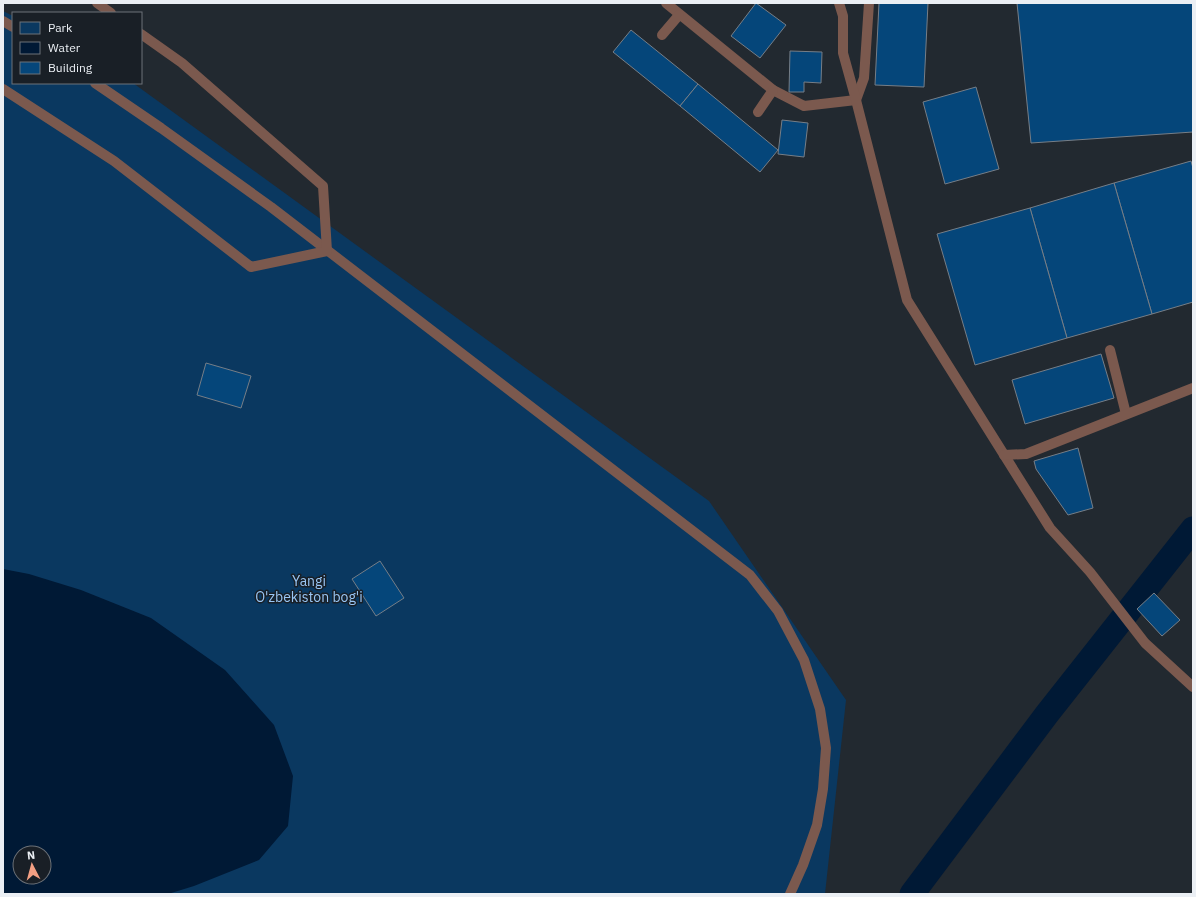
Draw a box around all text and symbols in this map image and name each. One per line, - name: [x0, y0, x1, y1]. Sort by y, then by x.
- legend: [12, 12, 142, 84]
- text: Park: [48, 20, 73, 35]
- text: Water: [48, 40, 81, 55]
- text: Building: [48, 60, 93, 75]
- park label: Yangi O'zbekiston bog'i: [255, 572, 363, 606]
- north arrow: [12, 845, 52, 885]
- text: N: [26, 848, 36, 862]

